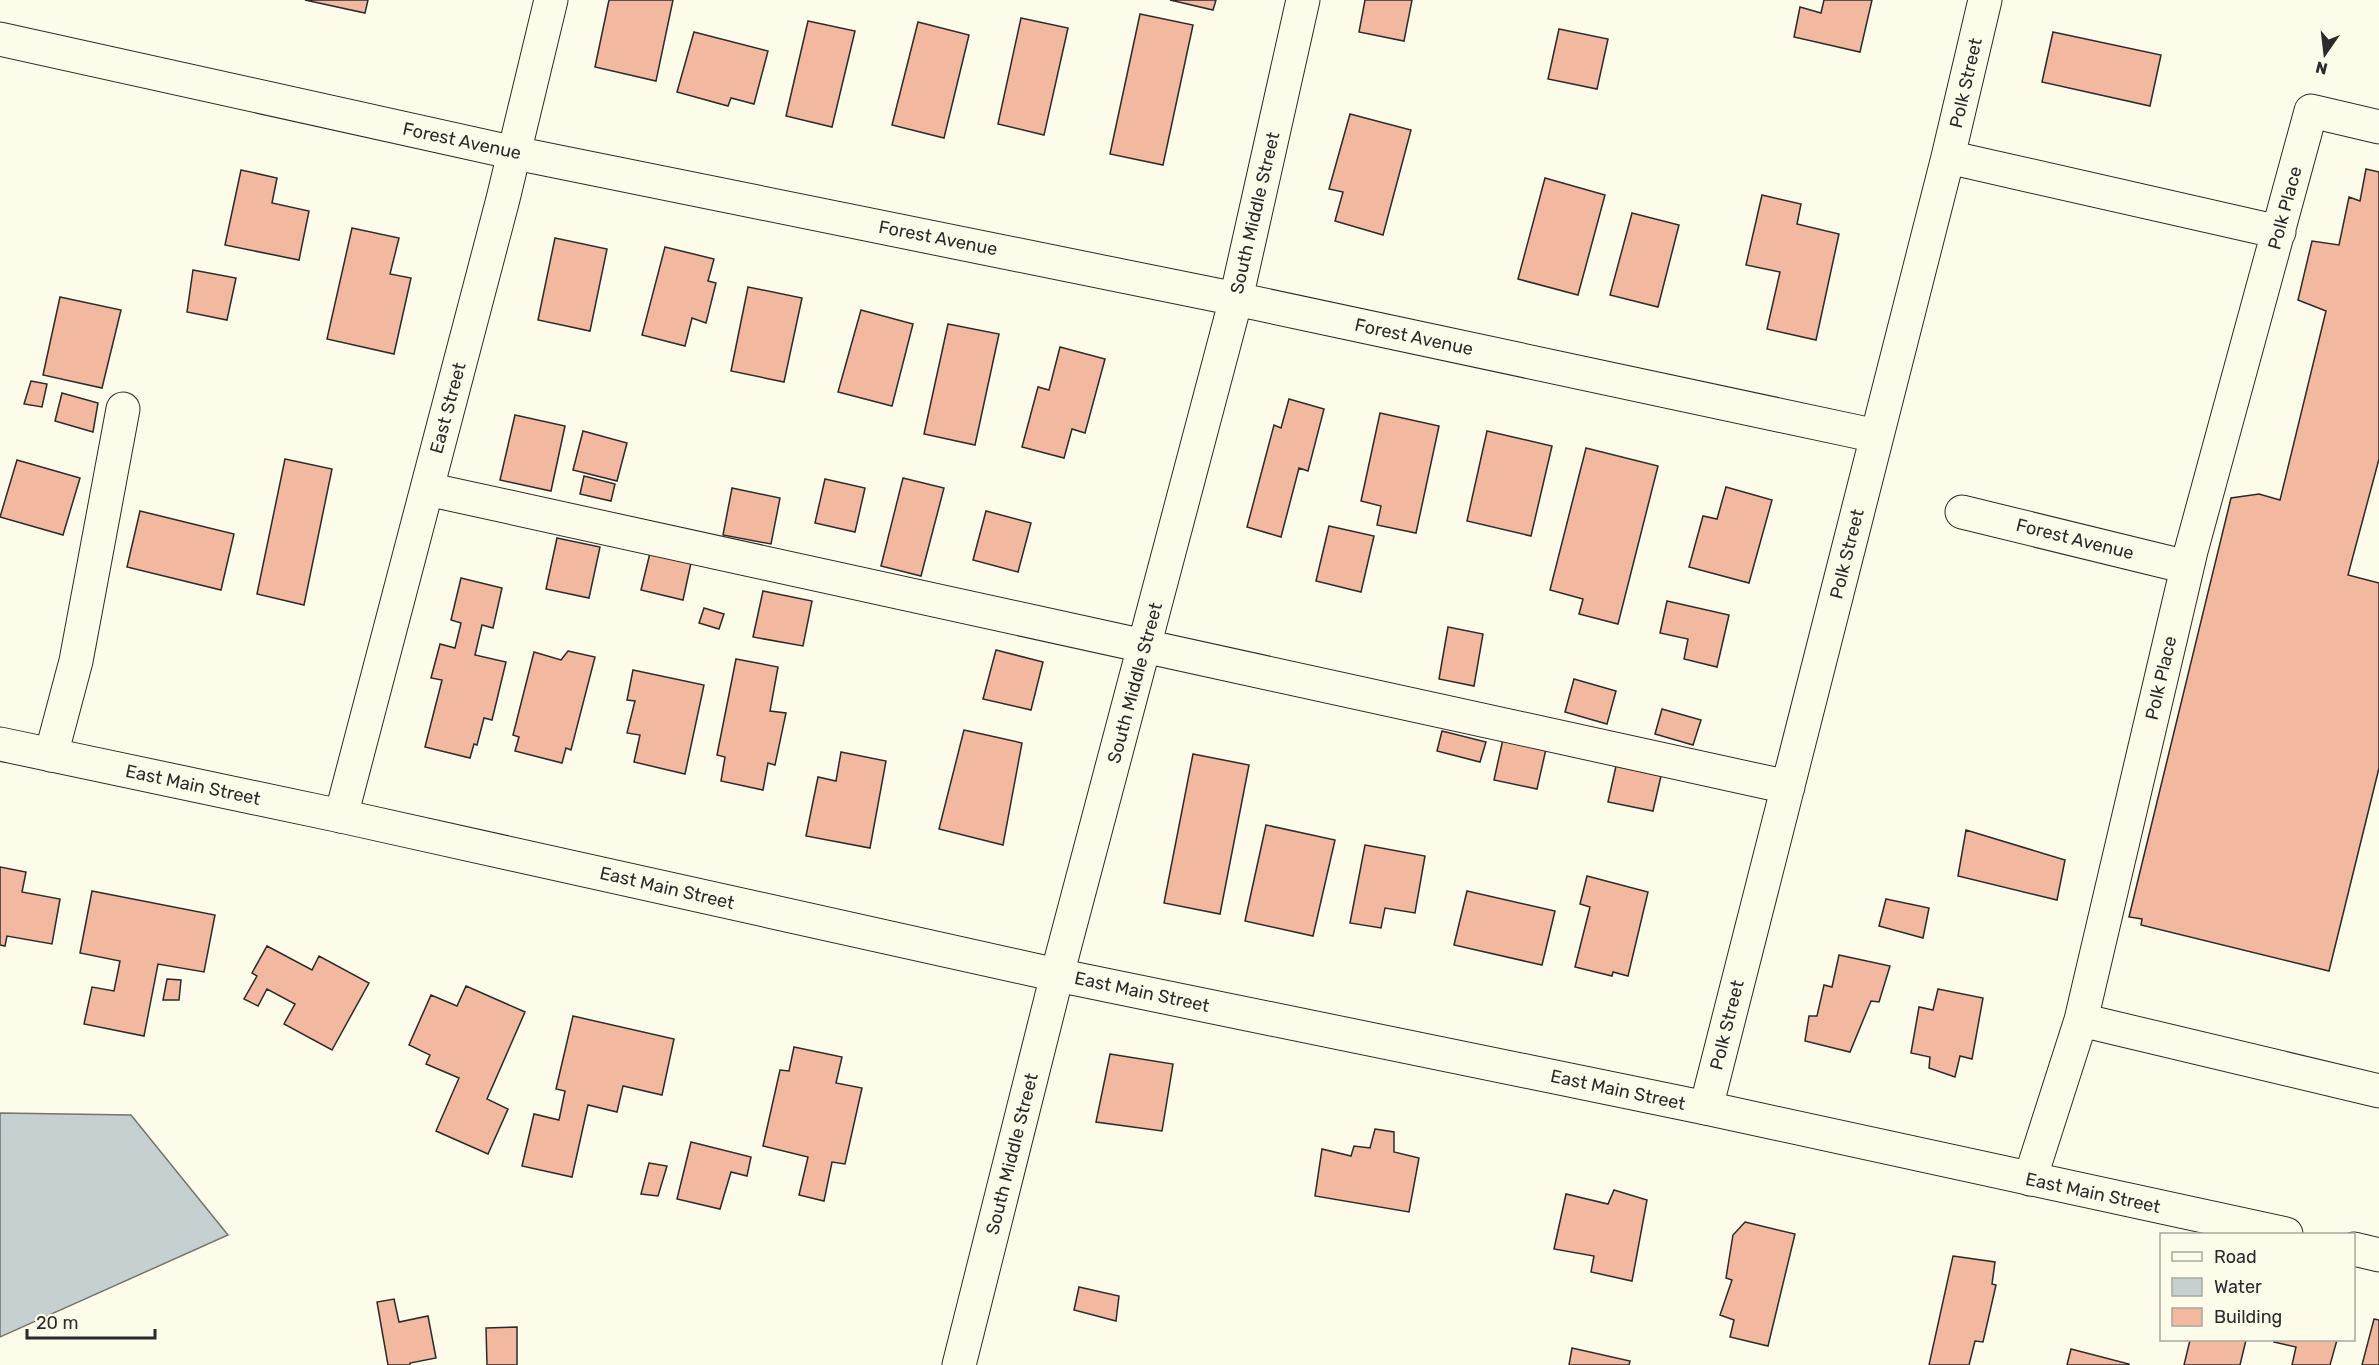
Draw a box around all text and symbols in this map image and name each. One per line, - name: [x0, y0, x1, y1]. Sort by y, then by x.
- north arrow: [2295, 24, 2355, 84]
- street label: Polk Street: [1945, 36, 1987, 130]
- text: N: [2314, 57, 2329, 79]
- street label: Forest Avenue: [401, 118, 523, 164]
- street label: South Middle Street: [1226, 130, 1284, 296]
- street label: Polk Place: [2263, 164, 2307, 252]
- street label: Forest Avenue: [877, 216, 999, 260]
- street label: Forest Avenue: [1353, 314, 1475, 360]
- street label: East Street: [425, 360, 471, 456]
- street label: Polk Street: [1825, 507, 1869, 601]
- street label: Forest Avenue: [2014, 514, 2136, 564]
- street label: South Middle Street: [1103, 600, 1167, 766]
- street label: Polk Place: [2141, 634, 2181, 722]
- street label: East Main Street: [124, 760, 262, 810]
- street label: East Main Street: [598, 862, 736, 914]
- street label: East Main Street: [1073, 967, 1211, 1017]
- street label: Polk Street: [1705, 978, 1749, 1072]
- street label: East Main Street: [1549, 1065, 1687, 1115]
- street label: South Middle Street: [981, 1071, 1043, 1237]
- street label: East Main Street: [2024, 1168, 2162, 1218]
- legend: [2160, 1233, 2355, 1341]
- text: Road: [2214, 1246, 2257, 1268]
- text: Water: [2214, 1276, 2262, 1298]
- scale bar: [27, 1302, 154, 1340]
- text: Building: [2214, 1306, 2282, 1328]
- text: 20 m: [36, 1312, 78, 1334]

